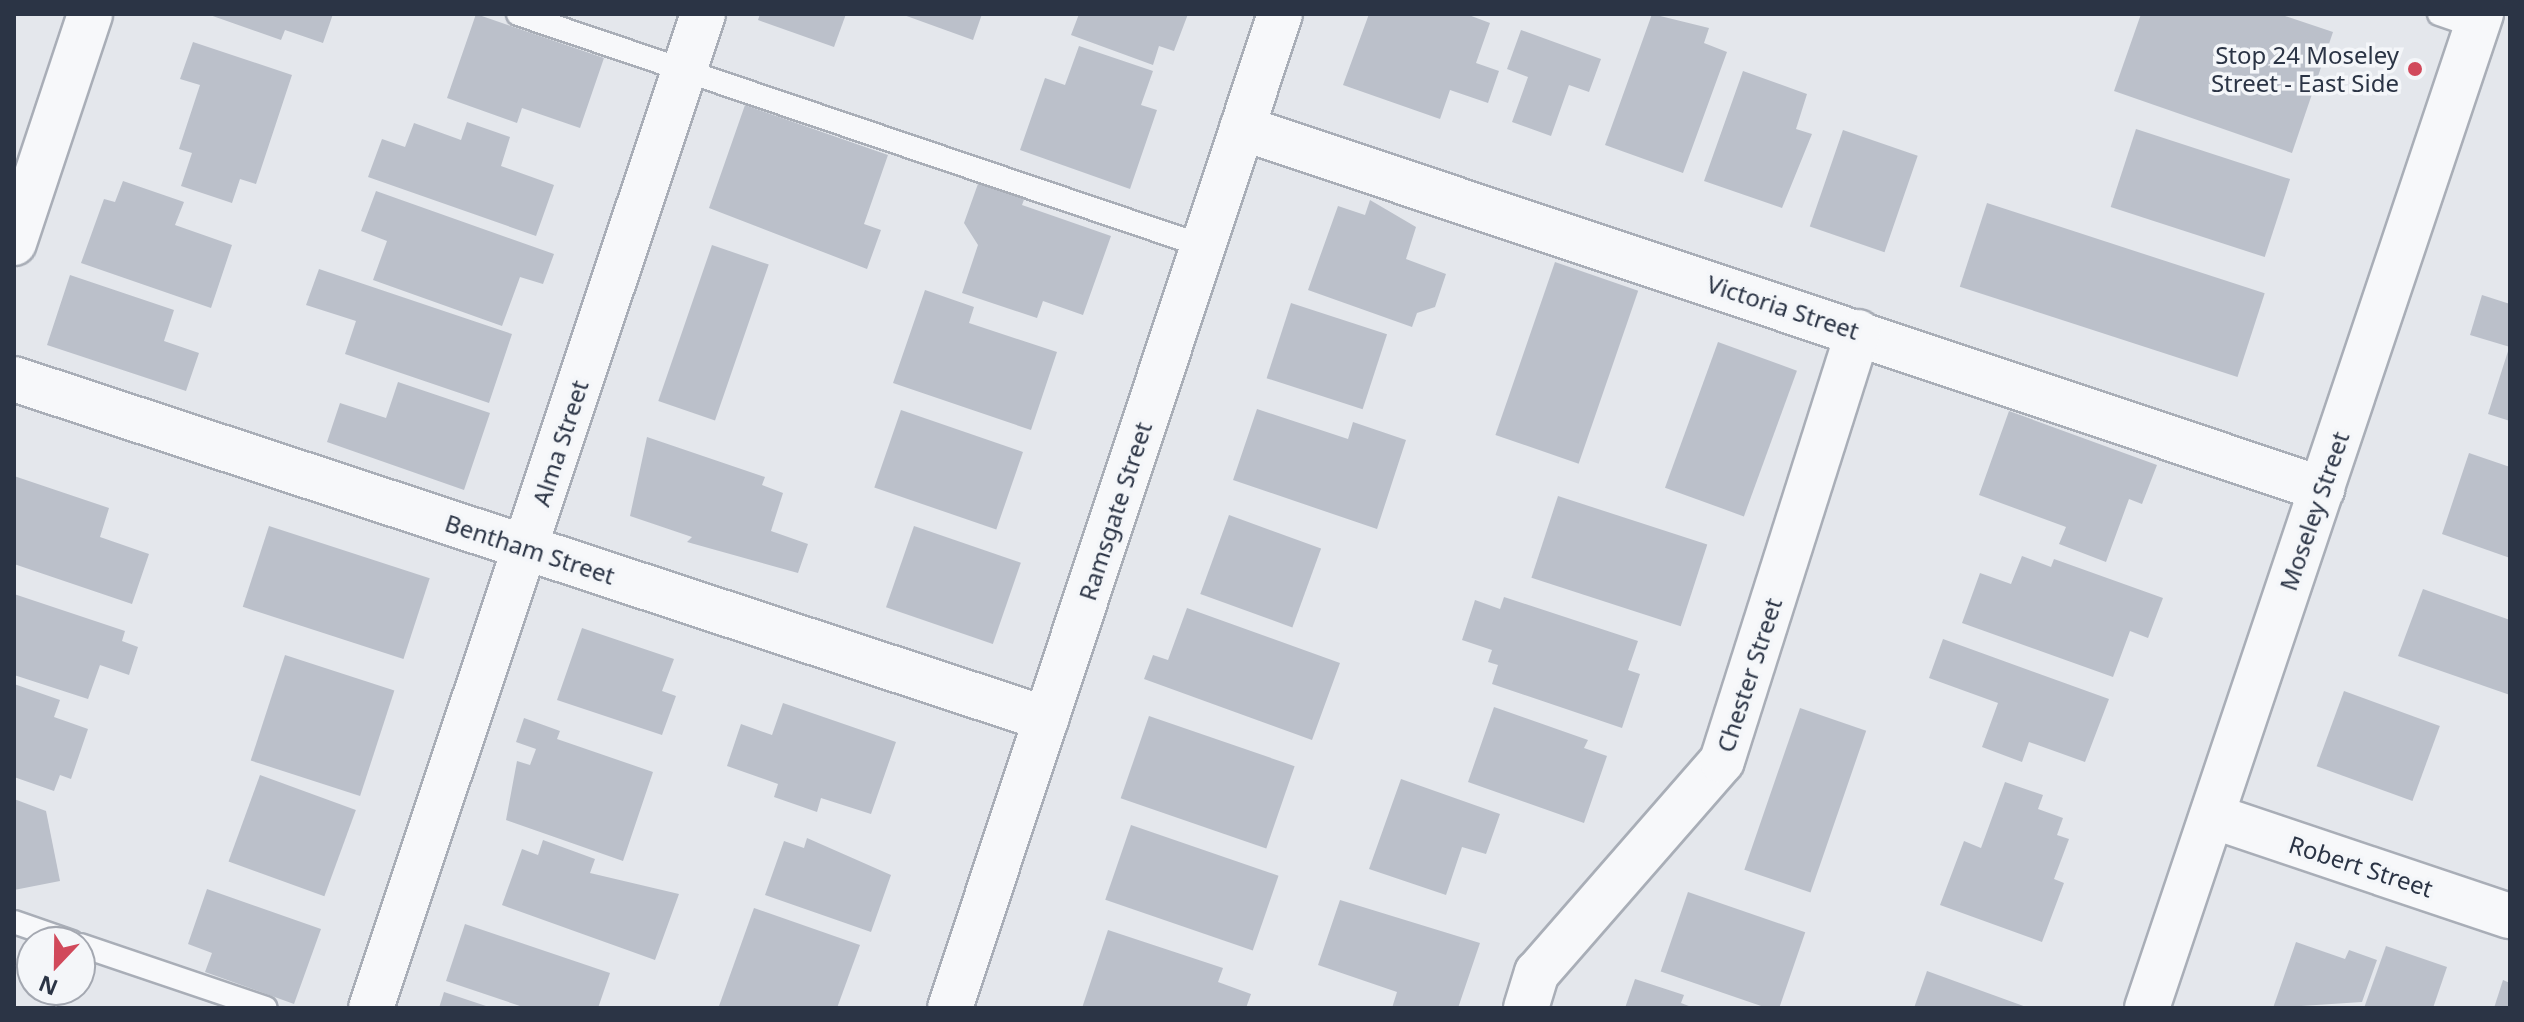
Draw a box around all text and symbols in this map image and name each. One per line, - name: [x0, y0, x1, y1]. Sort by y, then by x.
- place label: Stop 24 Moseley Street - East Side: [2211, 41, 2399, 97]
- marker: Stop 24 Moseley Street - East Side: [2406, 60, 2424, 78]
- street label: Victoria Street: [1703, 269, 1863, 345]
- street label: Alma Street: [526, 376, 594, 510]
- street label: Ramsgate Street: [1073, 418, 1157, 604]
- street label: Moseley Street: [2273, 428, 2355, 594]
- street label: Bentham Street: [442, 508, 618, 590]
- street label: Chester Street: [1711, 594, 1787, 756]
- street label: Robert Street: [2285, 829, 2437, 903]
- north arrow: [16, 926, 96, 1006]
- text: N: [34, 969, 62, 1004]

